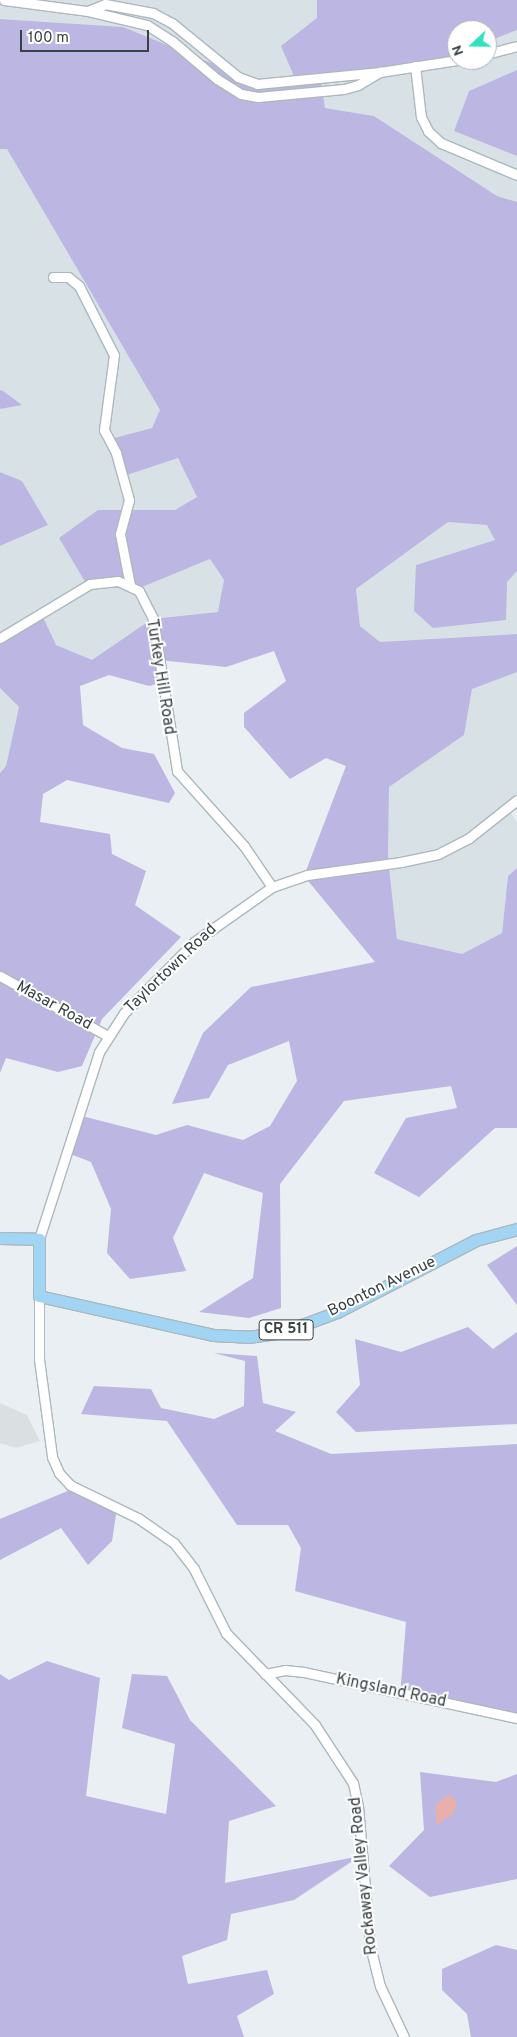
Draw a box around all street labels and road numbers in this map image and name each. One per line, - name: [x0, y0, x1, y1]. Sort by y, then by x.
- street label: Turkey Hill Road: [141, 618, 179, 736]
- street label: Taylortown Road: [121, 920, 221, 1018]
- street label: Masar Road: [13, 977, 95, 1035]
- street label: Boonton Avenue: [325, 1252, 439, 1322]
- road number: CR 511: [258, 1318, 314, 1342]
- street label: Kingsland Road: [334, 1670, 448, 1712]
- street label: Rockaway Valley Road: [346, 1796, 382, 1956]

